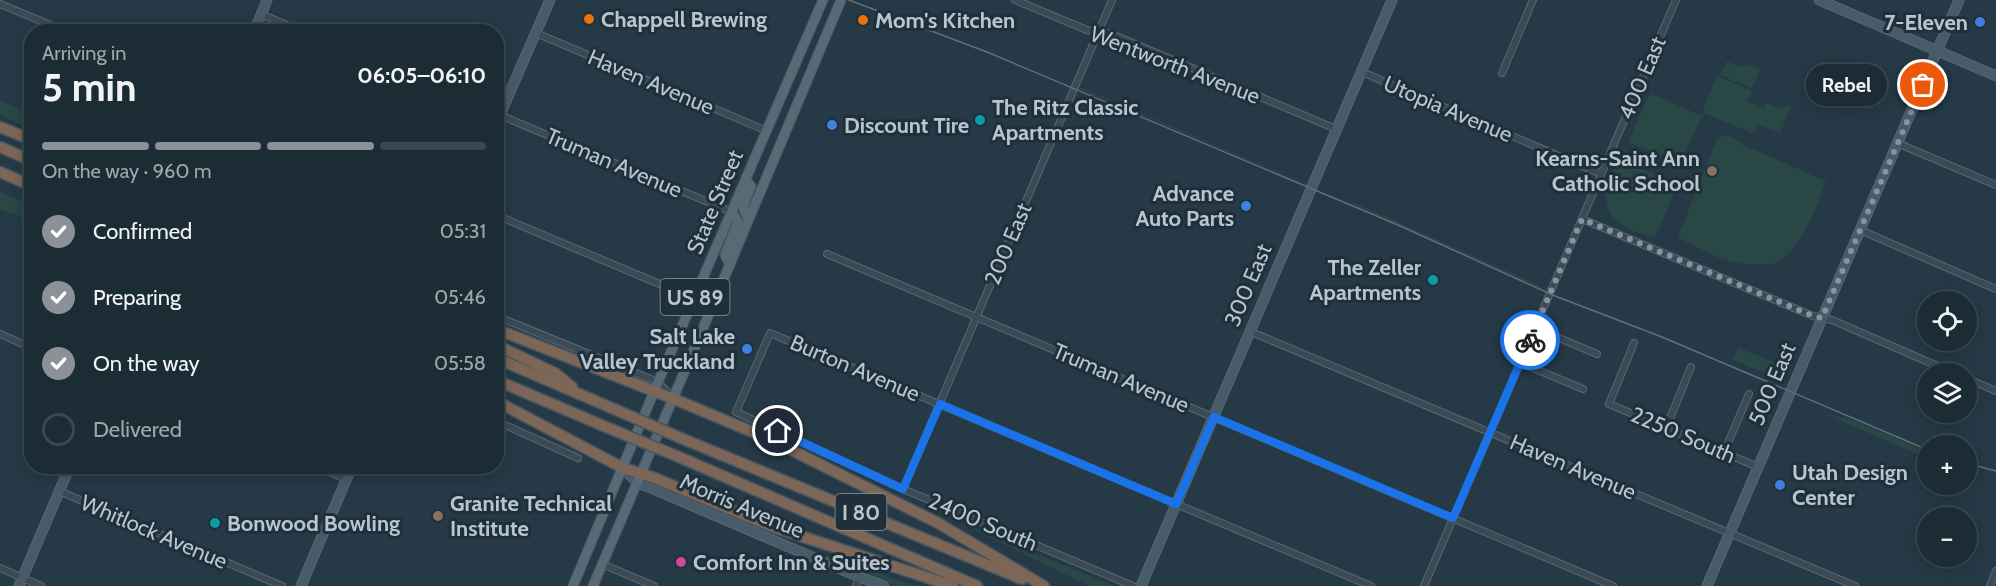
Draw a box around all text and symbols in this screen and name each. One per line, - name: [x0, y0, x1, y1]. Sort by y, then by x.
- place label: Chappell Brewing: [601, 6, 767, 33]
- place label: Mom's Kitchen: [875, 7, 1015, 34]
- place label: 7-Eleven: [1884, 9, 1968, 36]
- marker: Chappell Brewing: [582, 12, 596, 26]
- marker: Mom's Kitchen: [856, 13, 870, 27]
- marker: 7-Eleven: [1973, 15, 1987, 29]
- street label: Wentworth Avenue: [1086, 20, 1264, 110]
- street label: 400 East: [1612, 32, 1672, 124]
- text: Arriving in: [42, 41, 126, 65]
- street label: Haven Avenue: [584, 43, 718, 121]
- pin: [1897, 59, 1948, 110]
- text: 06:05–06:10: [357, 62, 486, 89]
- text: 5 min: [42, 63, 137, 111]
- callout: Rebel: [1806, 64, 1887, 106]
- icon: bag: [1906, 68, 1939, 101]
- street label: Utopia Avenue: [1379, 70, 1517, 148]
- text: Rebel: [1822, 73, 1871, 97]
- place label: The Ritz Classic Apartments: [992, 94, 1138, 146]
- place label: Discount Tire: [844, 112, 969, 139]
- marker: The Ritz Classic Apartments: [973, 113, 987, 127]
- marker: Discount Tire: [825, 118, 839, 132]
- street label: Truman Avenue: [542, 122, 686, 204]
- street label: State Street: [681, 145, 749, 258]
- place label: Kearns-Saint Ann Catholic School: [1535, 145, 1700, 197]
- text: On the way · 960 m: [42, 159, 211, 183]
- marker: Kearns-Saint Ann Catholic School: [1705, 164, 1719, 178]
- place label: Advance Auto Parts: [1135, 180, 1234, 232]
- street label: 200 East: [979, 198, 1038, 289]
- marker: Advance Auto Parts: [1239, 199, 1253, 213]
- icon: check: [42, 215, 75, 248]
- text: Confirmed: [93, 218, 192, 245]
- text: 05:31: [440, 219, 486, 243]
- street label: 300 East: [1219, 239, 1278, 330]
- place label: The Zeller Apartments: [1310, 254, 1422, 306]
- marker: The Zeller Apartments: [1426, 273, 1440, 287]
- road number: US 89: [660, 279, 730, 315]
- icon: check: [42, 281, 75, 314]
- text: Preparing: [93, 284, 181, 311]
- text: 05:46: [434, 285, 486, 309]
- map controls: [1917, 291, 1977, 567]
- button: locate: [1917, 291, 1977, 351]
- courier: [1500, 310, 1560, 370]
- place label: Salt Lake Valley Truckland: [580, 323, 735, 375]
- icon: bike: [1514, 324, 1547, 357]
- street label: Burton Avenue: [786, 329, 924, 407]
- street label: Truman Avenue: [1049, 337, 1193, 419]
- street label: 500 East: [1743, 338, 1802, 429]
- marker: Salt Lake Valley Truckland: [740, 342, 754, 356]
- icon: check: [42, 347, 75, 380]
- text: On the way: [93, 350, 200, 377]
- text: 05:58: [434, 351, 486, 375]
- button: layers: [1917, 363, 1977, 423]
- street label: 2250 South: [1627, 401, 1739, 469]
- pin: [752, 405, 803, 456]
- icon: home: [761, 414, 794, 447]
- text: Delivered: [93, 416, 182, 443]
- street label: Haven Avenue: [1506, 428, 1640, 506]
- button: +: [1917, 435, 1977, 495]
- place label: Utah Design Center: [1792, 459, 1908, 511]
- street label: Morris Avenue: [676, 468, 808, 544]
- marker: Utah Design Center: [1773, 478, 1787, 492]
- street label: 2400 South: [924, 487, 1042, 557]
- street label: Whitlock Avenue: [77, 489, 231, 575]
- place label: Granite Technical Institute: [450, 490, 612, 542]
- road number: I 80: [836, 494, 886, 530]
- button: −: [1917, 507, 1977, 567]
- marker: Granite Technical Institute: [431, 509, 445, 523]
- place label: Bonwood Bowling: [227, 510, 400, 537]
- marker: Bonwood Bowling: [208, 516, 222, 530]
- place label: Comfort Inn & Suites: [693, 549, 890, 576]
- marker: Comfort Inn & Suites: [674, 555, 688, 569]

